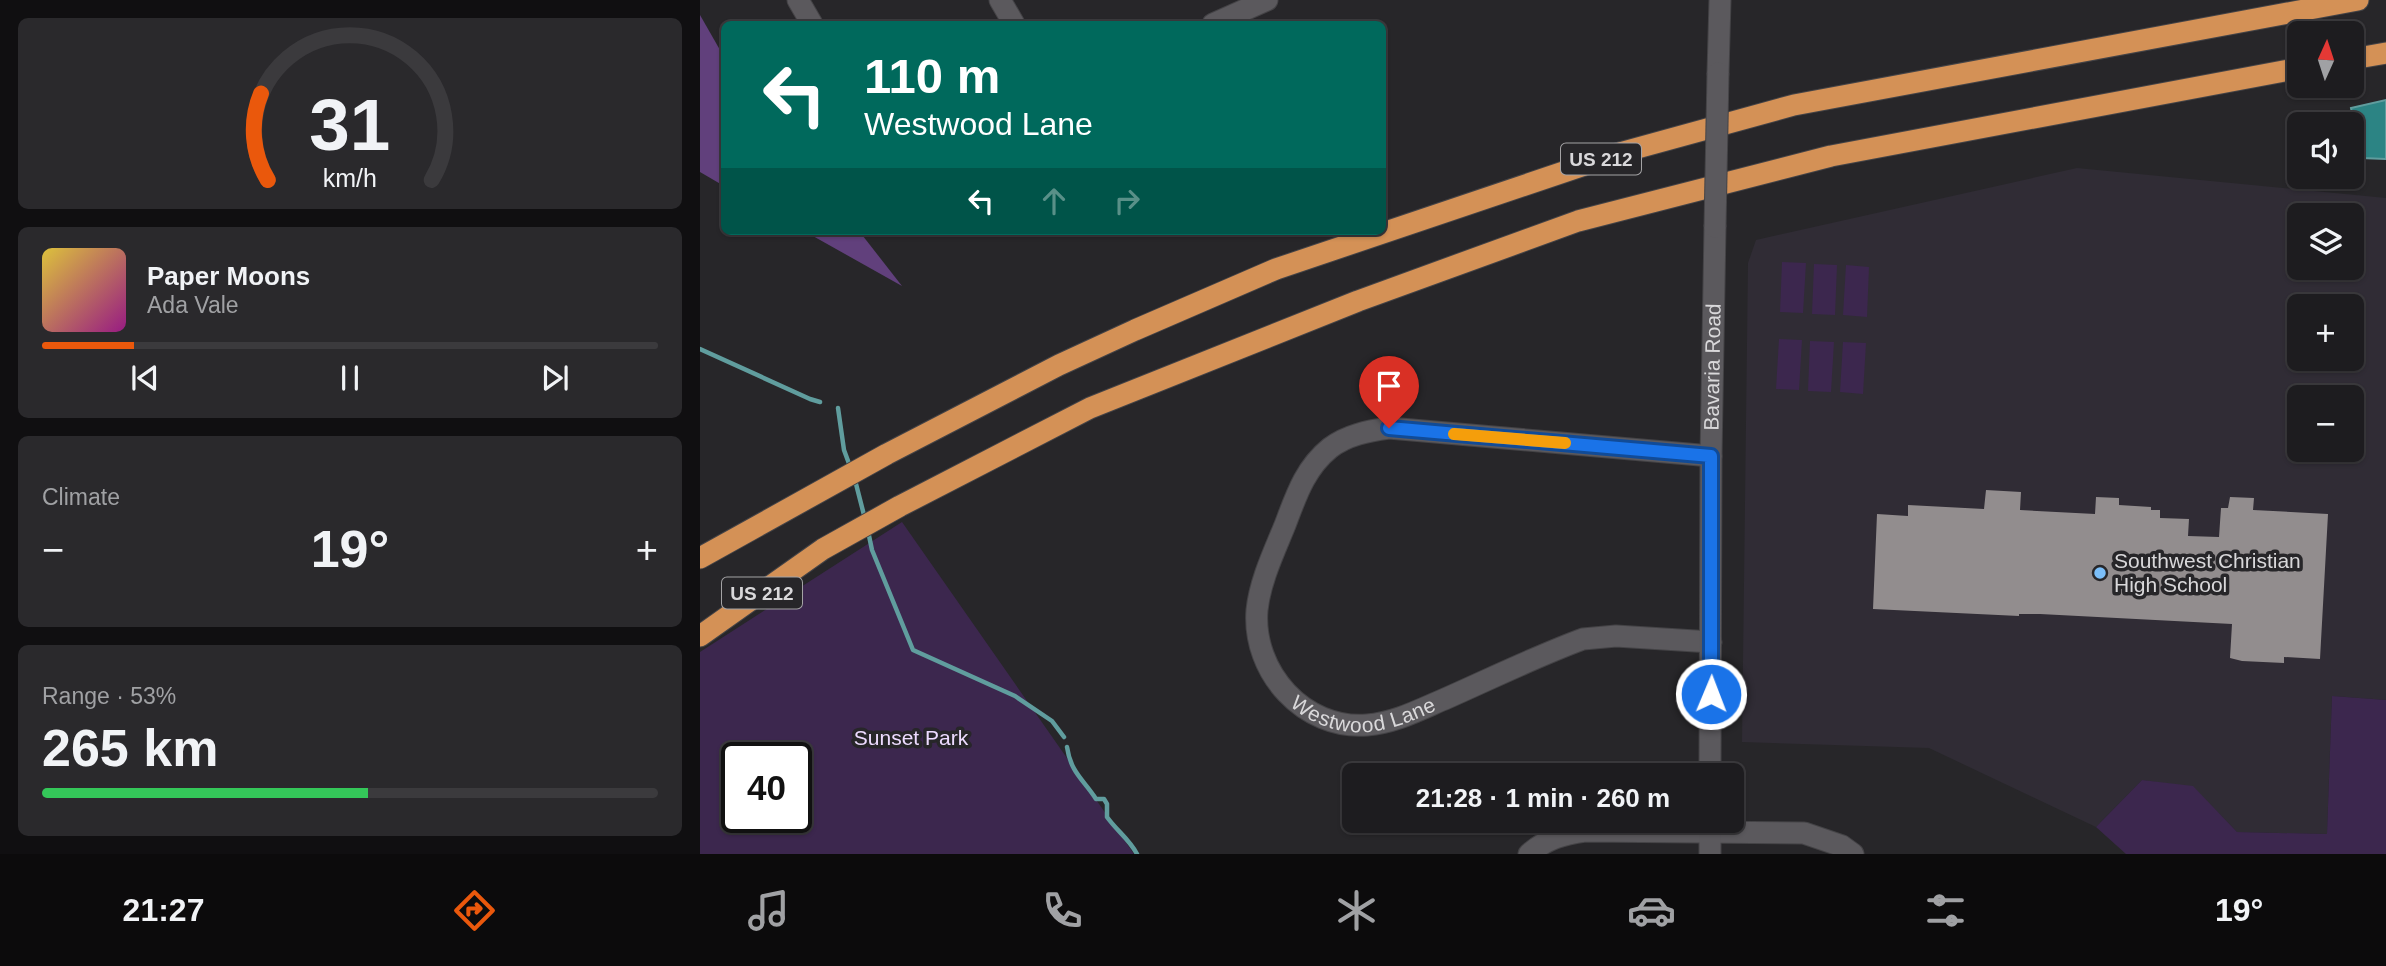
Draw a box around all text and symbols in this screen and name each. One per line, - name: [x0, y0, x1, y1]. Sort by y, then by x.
- north arrow: [2287, 21, 2364, 98]
- map controls: [2287, 21, 2364, 462]
- icon: left: [749, 49, 840, 140]
- text: 110 m: [864, 49, 1000, 103]
- text: 31: [310, 84, 390, 165]
- text: Westwood Lane: [864, 106, 1093, 142]
- button: sound: [2287, 112, 2364, 189]
- road number: US 212: [1561, 144, 1641, 174]
- text: km/h: [323, 163, 377, 191]
- icon: left: [962, 182, 1000, 220]
- icon: ahead: [1035, 182, 1073, 220]
- icon: right: [1108, 182, 1146, 220]
- button: layers: [2287, 203, 2364, 280]
- text: Paper Moons: [147, 261, 310, 291]
- text: Ada Vale: [147, 292, 239, 318]
- button: +: [2287, 294, 2364, 371]
- street label: Bavaria Road: [1699, 303, 1725, 431]
- pin: [1359, 356, 1419, 428]
- icon: previous: [126, 359, 164, 397]
- icon: pause: [331, 359, 369, 397]
- icon: next: [536, 359, 574, 397]
- icon: arrive: [1370, 367, 1408, 405]
- button: −: [2287, 385, 2364, 462]
- text: Climate: [42, 484, 120, 510]
- text: 19°: [311, 520, 389, 578]
- text: −: [42, 529, 64, 571]
- text: +: [636, 529, 658, 571]
- place label: Southwest Christian High School: [2114, 549, 2301, 596]
- marker: Southwest Christian High School: [2092, 565, 2108, 581]
- road number: US 212: [722, 578, 802, 608]
- position arrow: [1674, 657, 1748, 731]
- street label: Westwood Lane: [1290, 681, 1440, 711]
- text: Range · 53%: [42, 683, 176, 709]
- text: Westwood Lane: [1287, 690, 1439, 736]
- text: 265 km: [42, 719, 218, 777]
- park label: Sunset Park: [854, 726, 969, 749]
- speed limit sign: 40: [721, 742, 812, 833]
- text: 21:28 · 1 min · 260 m: [1416, 783, 1670, 813]
- icon: directions: [450, 886, 499, 935]
- icon: music: [744, 886, 793, 935]
- icon: phone: [1038, 886, 1087, 935]
- icon: climate: [1332, 886, 1381, 935]
- icon: car: [1627, 886, 1676, 935]
- icon: filters: [1921, 886, 1970, 935]
- text: 21:27: [123, 892, 204, 928]
- text: 19°: [2215, 892, 2263, 928]

